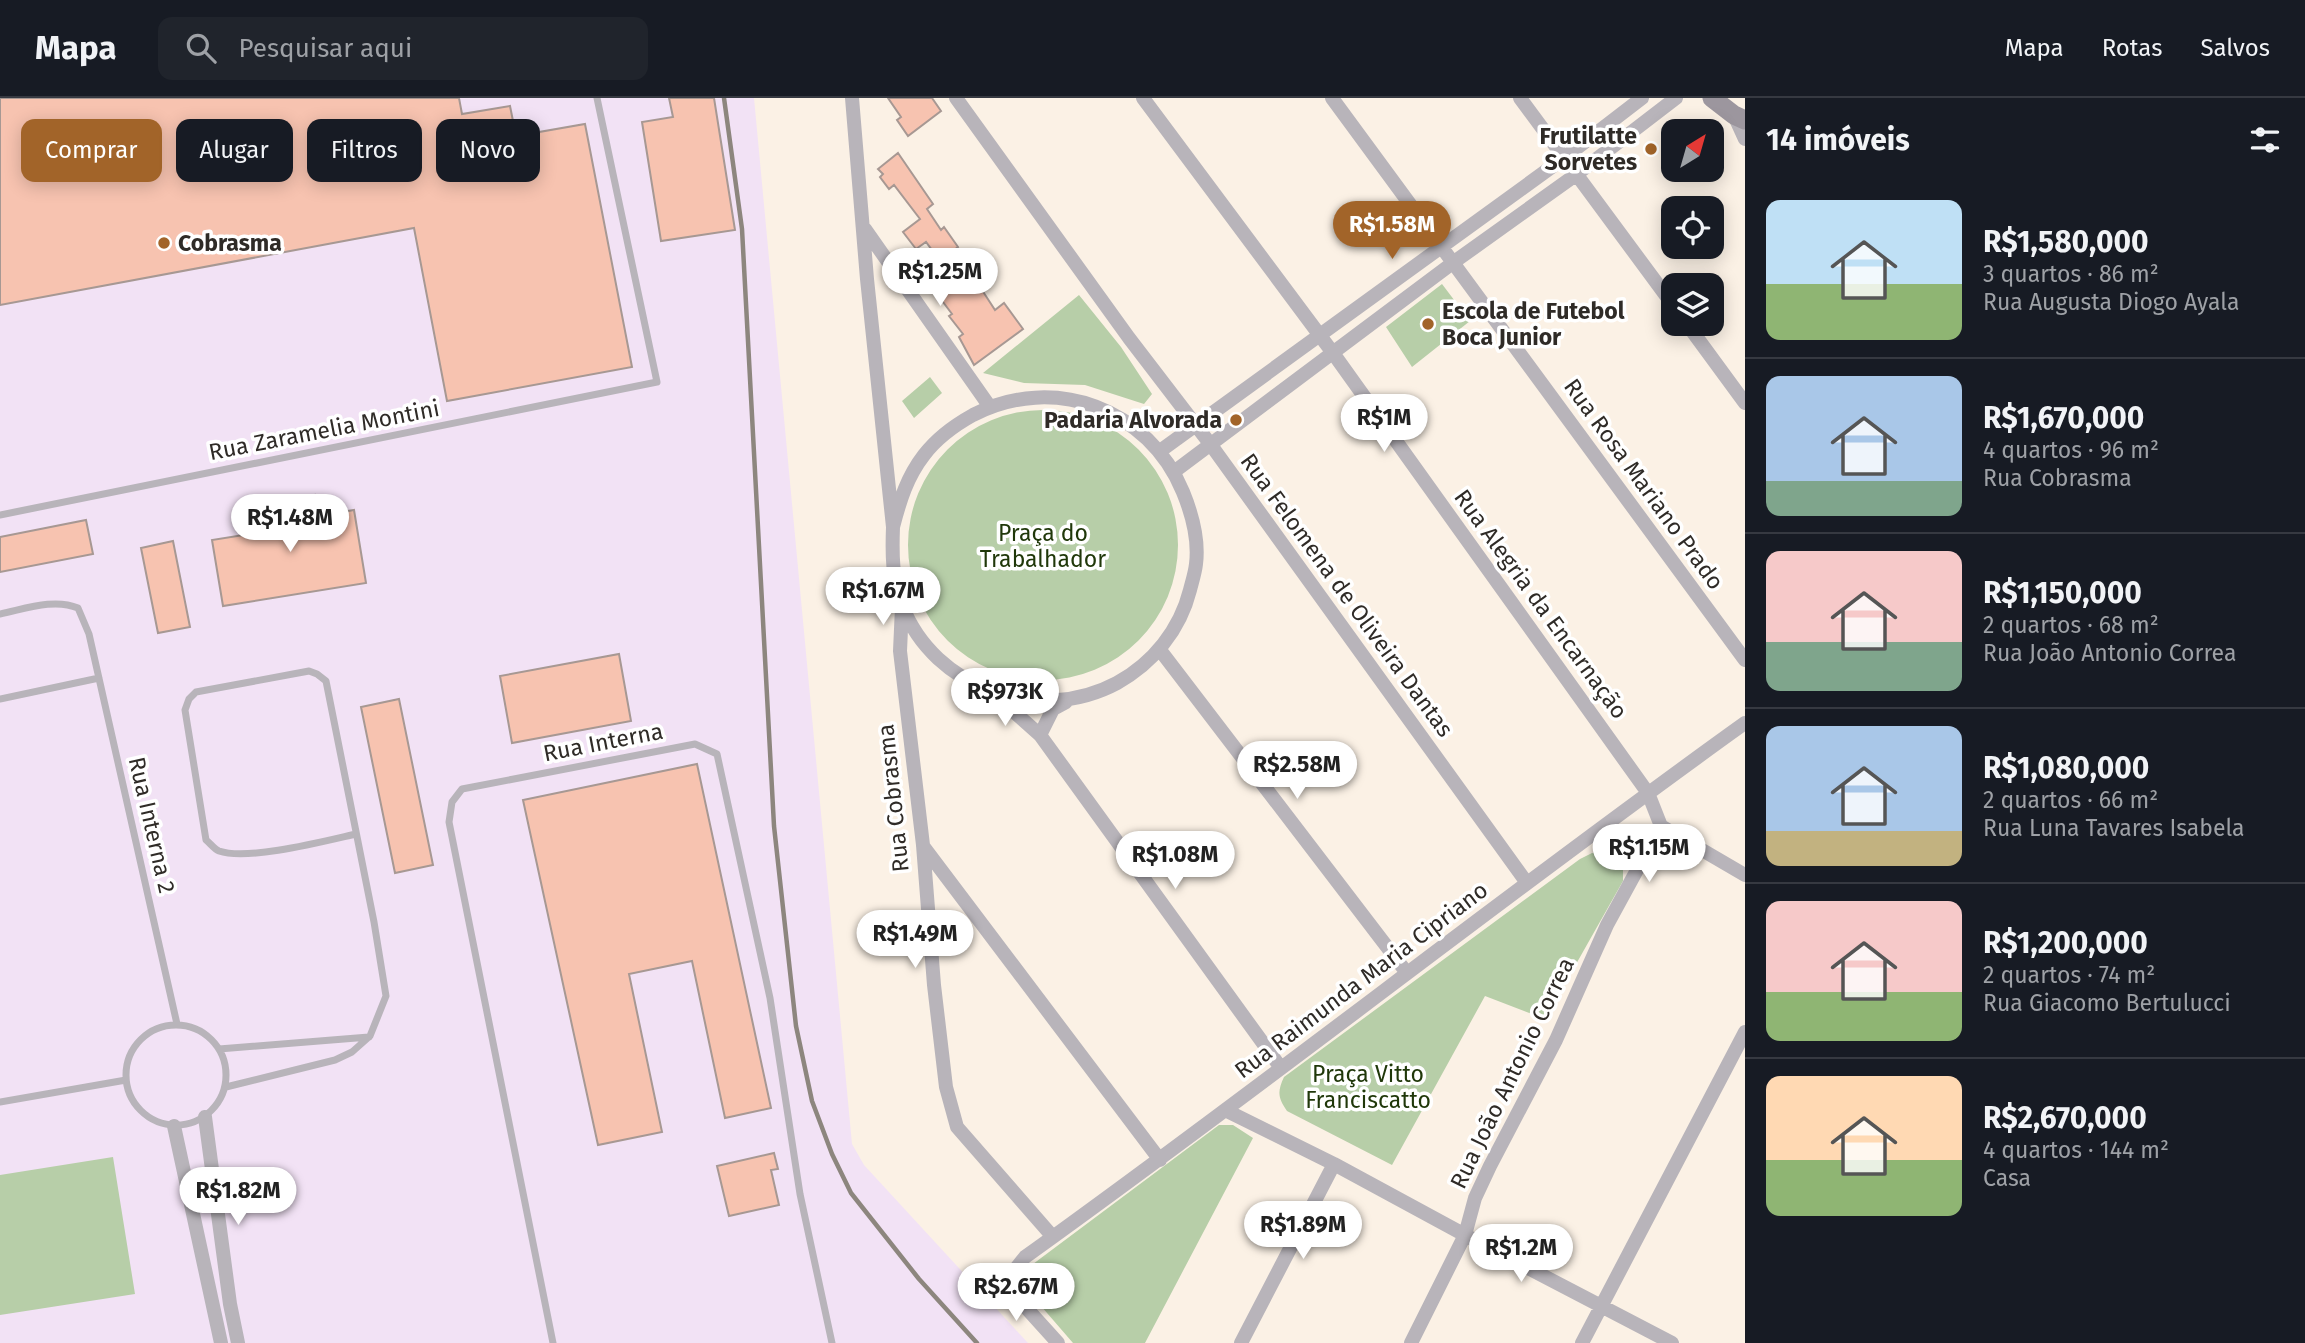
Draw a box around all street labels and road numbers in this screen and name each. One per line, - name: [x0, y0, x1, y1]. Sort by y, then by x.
- street label: Rua Rosa Mariano Prado: [1558, 373, 1730, 595]
- street label: Rua Zaramelia Montini: [206, 394, 442, 466]
- street label: Rua Felomena de Oliveira Dantas: [1235, 448, 1459, 742]
- street label: Rua Alegria da Encarnação: [1448, 484, 1634, 724]
- street label: Rua Interna: [541, 717, 665, 767]
- street label: Rua Cobrasma: [871, 723, 915, 873]
- street label: Rua Interna 2: [123, 754, 181, 896]
- street label: Rua Raimunda Maria Cipriano: [1229, 876, 1493, 1084]
- street label: Rua João Antonio Correa: [1444, 953, 1580, 1193]

